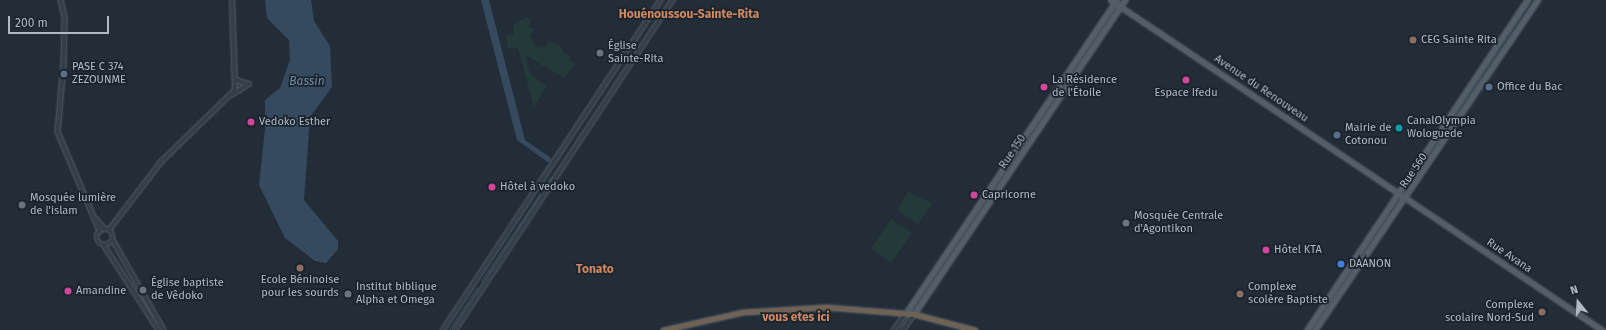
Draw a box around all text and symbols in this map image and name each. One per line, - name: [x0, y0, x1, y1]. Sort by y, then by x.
- scale bar: [10, 8, 111, 34]
- district label: Houénoussou-Sainte-Rita: [619, 8, 759, 22]
- text: 200 m: [15, 16, 48, 30]
- place label: CEG Sainte Rita: [1421, 33, 1497, 47]
- marker: CEG Sainte Rita: [1408, 35, 1418, 45]
- place label: Église Sainte-Rita: [608, 40, 663, 66]
- marker: Église Sainte-Rita: [595, 48, 605, 58]
- street label: Avenue du Renouveau: [1211, 53, 1311, 125]
- place label: PASE C 374 ZEZOUNME: [72, 61, 126, 87]
- marker: PASE C 374 ZEZOUNME: [59, 69, 69, 79]
- place label: La Résidence de l'Étoile: [1052, 74, 1117, 100]
- water label: Bassin: [289, 75, 325, 89]
- marker: Espace Ifedu: [1181, 75, 1191, 85]
- place label: Office du Bac: [1497, 80, 1562, 94]
- marker: La Résidence de l'Étoile: [1039, 82, 1049, 92]
- marker: Office du Bac: [1484, 82, 1494, 92]
- place label: Espace Ifedu: [1154, 86, 1218, 100]
- place label: Vedoko Esther: [259, 115, 330, 129]
- place label: CanalOlympia Wologuede: [1407, 115, 1476, 141]
- marker: Vedoko Esther: [246, 117, 256, 127]
- place label: Mairie de Cotonou: [1345, 122, 1391, 148]
- marker: CanalOlympia Wologuede: [1394, 123, 1404, 133]
- marker: Mairie de Cotonou: [1332, 130, 1342, 140]
- street label: Rue 150: [997, 132, 1029, 172]
- street label: Rue 560: [1397, 151, 1431, 191]
- place label: Hôtel à vedoko: [500, 180, 575, 194]
- marker: Hôtel à vedoko: [487, 182, 497, 192]
- place label: Capricorne: [982, 188, 1036, 202]
- marker: Capricorne: [969, 190, 979, 200]
- place label: Mosquée lumière de l'islam: [30, 192, 116, 218]
- marker: Mosquée lumière de l'islam: [17, 200, 27, 210]
- place label: Mosquée Centrale d'Agontikon: [1134, 210, 1223, 236]
- marker: Mosquée Centrale d'Agontikon: [1121, 218, 1131, 228]
- street label: Rue Avana: [1484, 236, 1534, 276]
- place label: Hôtel KTA: [1274, 243, 1322, 257]
- marker: Hôtel KTA: [1261, 245, 1271, 255]
- place label: DAANON: [1349, 257, 1391, 271]
- marker: DAANON: [1336, 259, 1346, 269]
- marker: Ecole Béninoise pour les sourds: [295, 263, 305, 273]
- district label: Tonato: [576, 263, 614, 277]
- place label: Ecole Béninoise pour les sourds: [261, 274, 339, 300]
- place label: Église baptiste de Vêdoko: [151, 277, 224, 303]
- place label: Institut biblique Alpha et Omega: [356, 281, 437, 307]
- place label: Complexe scolère Baptiste: [1248, 281, 1328, 307]
- north arrow: [1558, 282, 1598, 322]
- text: N: [1569, 283, 1580, 297]
- place label: Amandine: [76, 284, 126, 298]
- marker: Église baptiste de Vêdoko: [138, 285, 148, 295]
- marker: Amandine: [63, 286, 73, 296]
- marker: Institut biblique Alpha et Omega: [343, 289, 353, 299]
- marker: Complexe scolère Baptiste: [1235, 289, 1245, 299]
- place label: Complexe scolaire Nord-Sud: [1445, 299, 1534, 325]
- marker: Complexe scolaire Nord-Sud: [1537, 307, 1547, 317]
- district label: vous etes ici: [762, 311, 830, 325]

